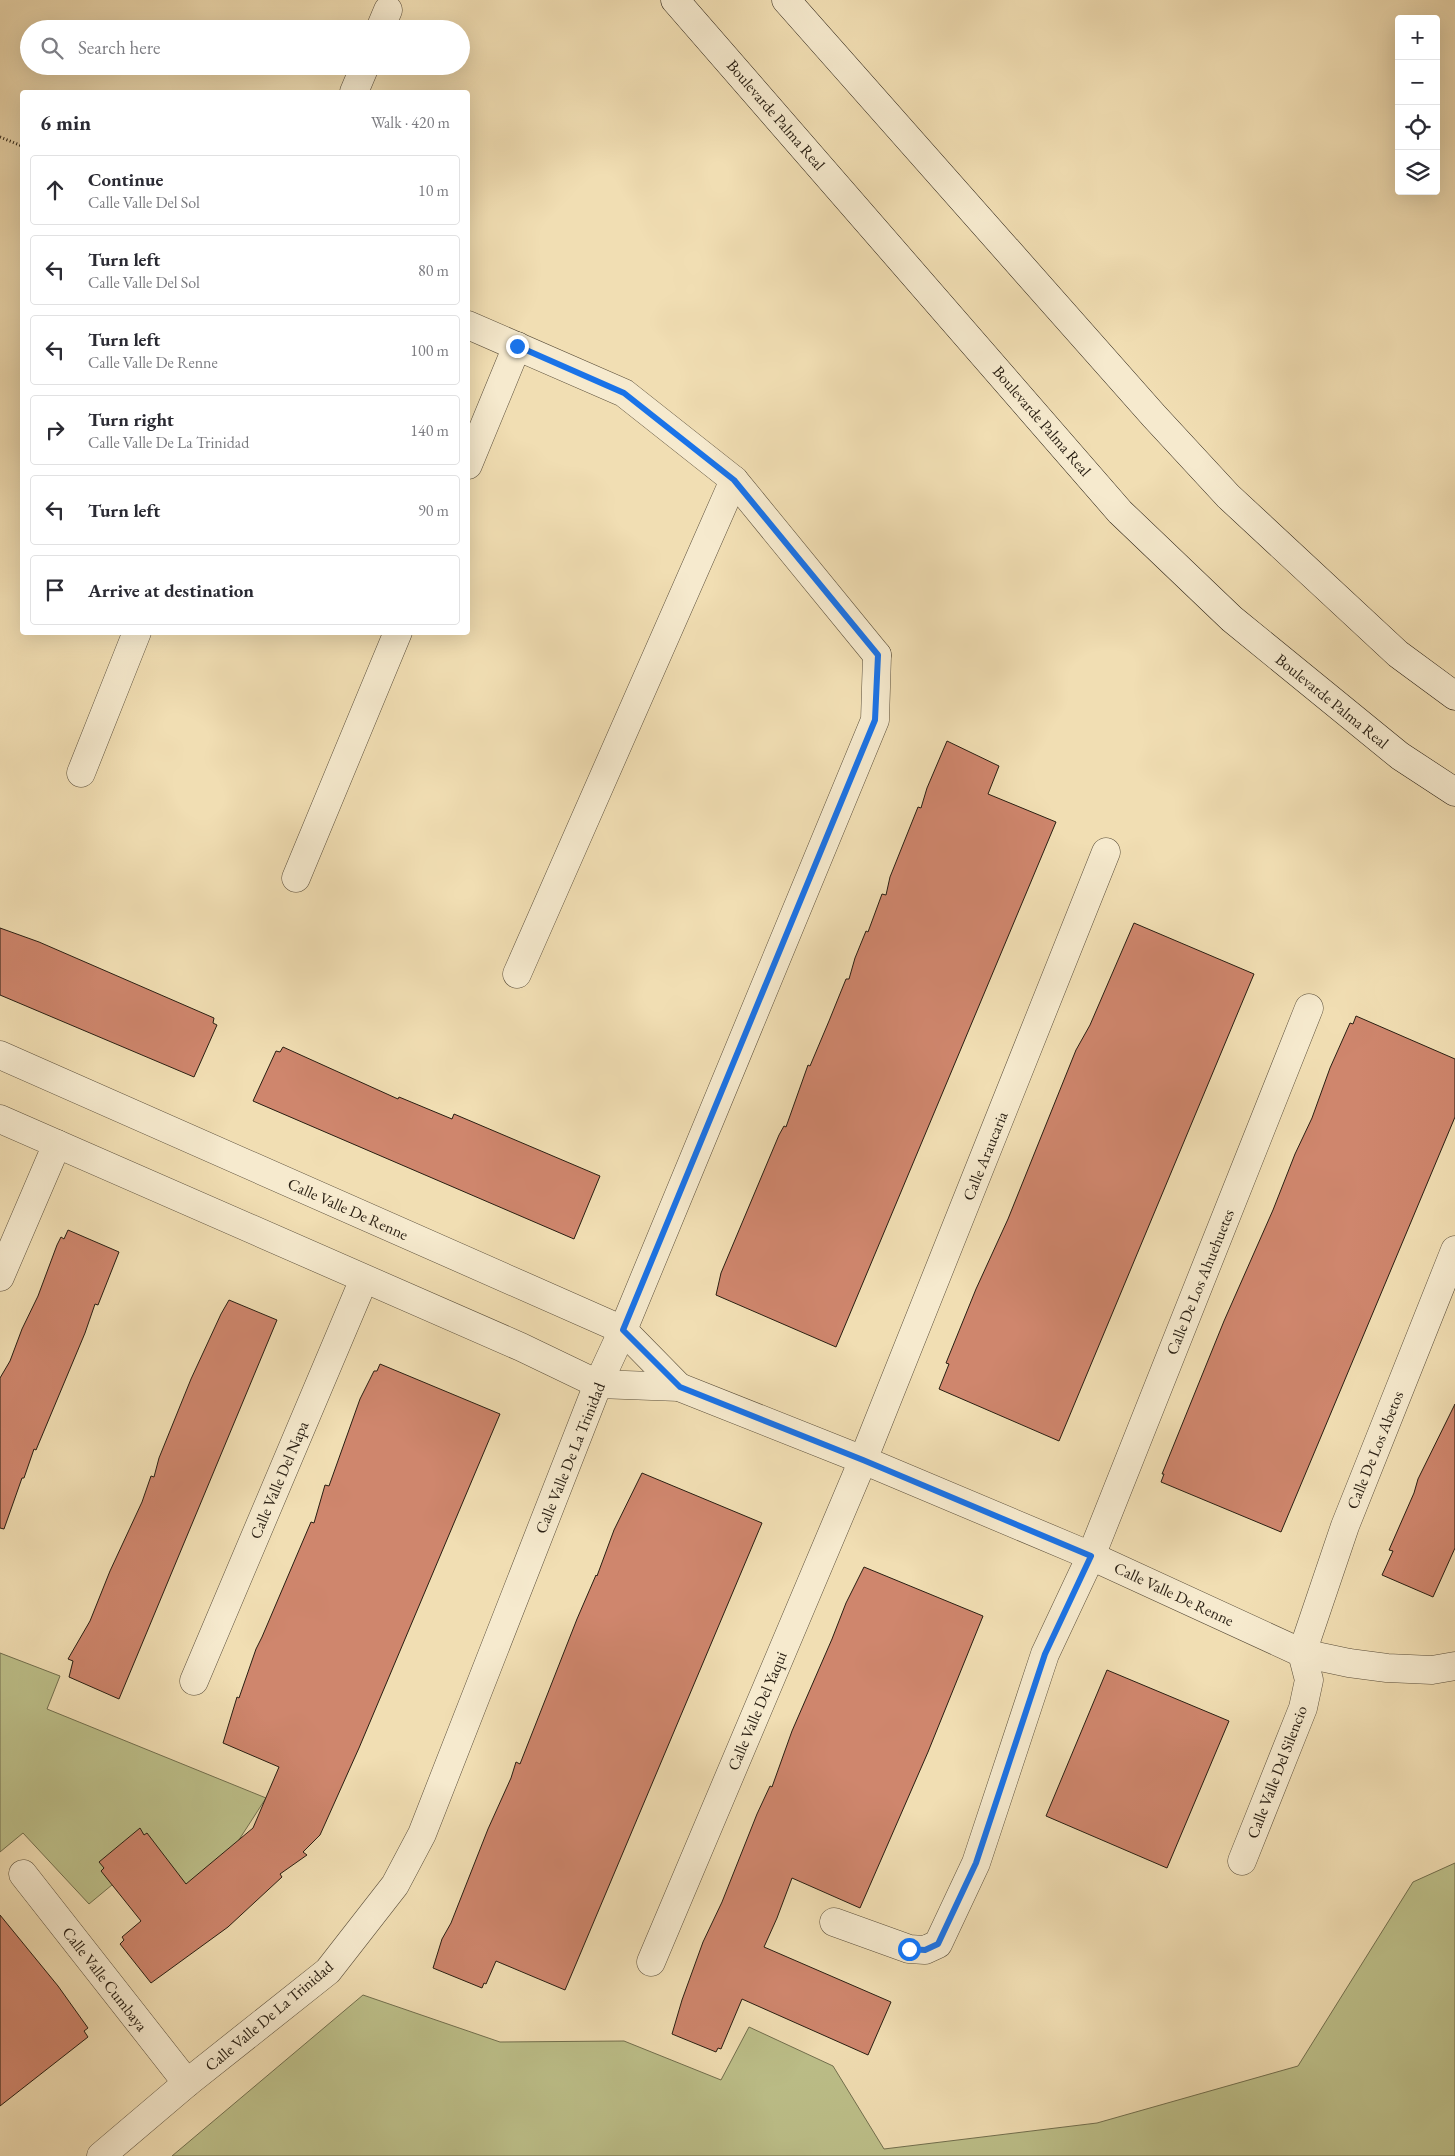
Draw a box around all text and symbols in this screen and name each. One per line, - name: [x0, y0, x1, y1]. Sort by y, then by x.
- map controls: [1395, 15, 1440, 195]
- button: +: [1395, 15, 1440, 60]
- search box: [20, 20, 470, 75]
- icon: search: [38, 34, 66, 62]
- text: Search here: [78, 35, 160, 60]
- street label: Boulevarde Palma Real: [722, 55, 830, 175]
- button: −: [1395, 60, 1440, 105]
- button: locate: [1395, 105, 1440, 150]
- text: 6 min: [40, 109, 91, 136]
- text: Walk · 420 m: [371, 112, 450, 133]
- button: layers: [1395, 150, 1440, 195]
- text: Continue: [88, 167, 163, 192]
- icon: ahead: [41, 176, 69, 204]
- text: 10 m: [418, 180, 449, 201]
- text: Calle Valle Del Sol: [88, 192, 200, 213]
- text: Turn left: [88, 247, 160, 272]
- icon: left: [41, 256, 69, 284]
- text: 80 m: [418, 260, 449, 281]
- text: Calle Valle Del Sol: [88, 272, 200, 293]
- text: Turn left: [88, 327, 160, 352]
- route end: [506, 335, 529, 358]
- icon: left: [41, 336, 69, 364]
- text: 100 m: [410, 340, 449, 361]
- text: Calle Valle De Renne: [88, 352, 218, 373]
- street label: Boulevarde Palma Real: [988, 361, 1096, 481]
- text: Turn right: [88, 407, 174, 432]
- icon: right: [41, 416, 69, 444]
- text: 140 m: [410, 420, 449, 441]
- text: Calle Valle De La Trinidad: [88, 432, 249, 453]
- icon: left: [41, 496, 69, 524]
- text: Turn left: [88, 498, 160, 523]
- text: 90 m: [418, 500, 449, 521]
- icon: arrive: [41, 576, 69, 604]
- text: Arrive at destination: [88, 578, 254, 603]
- street label: Boulevarde Palma Real: [1271, 649, 1393, 753]
- street label: Calle Araucaria: [958, 1108, 1013, 1204]
- street label: Calle Valle De Renne: [284, 1173, 412, 1245]
- street label: Calle De Los Ahuehuetes: [1161, 1206, 1239, 1358]
- street label: Calle Valle De La Trinidad: [530, 1378, 610, 1537]
- street label: Calle De Los Abetos: [1342, 1388, 1408, 1512]
- street label: Calle Valle Del Napa: [245, 1417, 314, 1542]
- street label: Calle Valle De Renne: [1111, 1557, 1237, 1631]
- street label: Calle Valle Del Yaqui: [722, 1648, 792, 1774]
- street label: Calle Valle Del Silencio: [1242, 1702, 1312, 1842]
- street label: Calle Valle Cumbaya: [58, 1922, 153, 2036]
- route start: [898, 1938, 921, 1961]
- street label: Calle Valle De La Trinidad: [200, 1956, 338, 2076]

